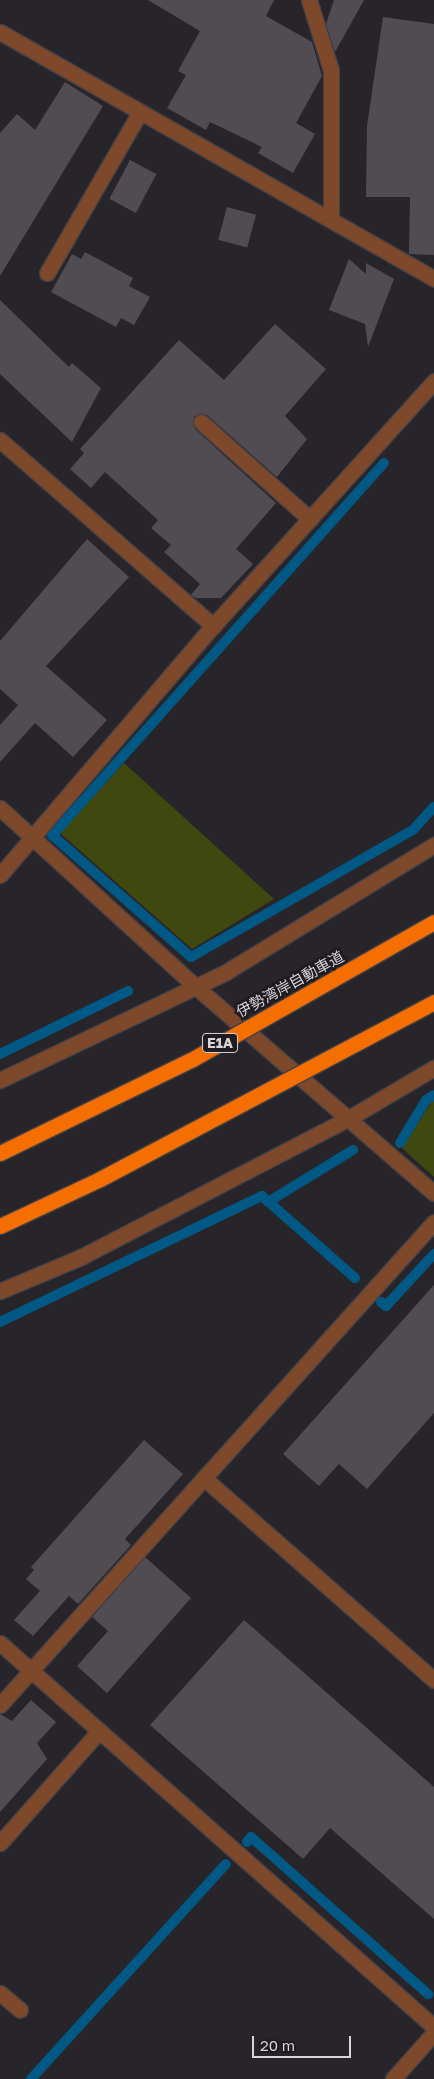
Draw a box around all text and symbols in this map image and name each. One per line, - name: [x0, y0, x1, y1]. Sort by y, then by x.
- street label: 伊勢湾岸自動車道: [233, 947, 347, 1021]
- road number: E1A: [201, 1032, 239, 1054]
- scale bar: [254, 2026, 353, 2058]
- text: 20 m: [260, 2036, 295, 2054]

